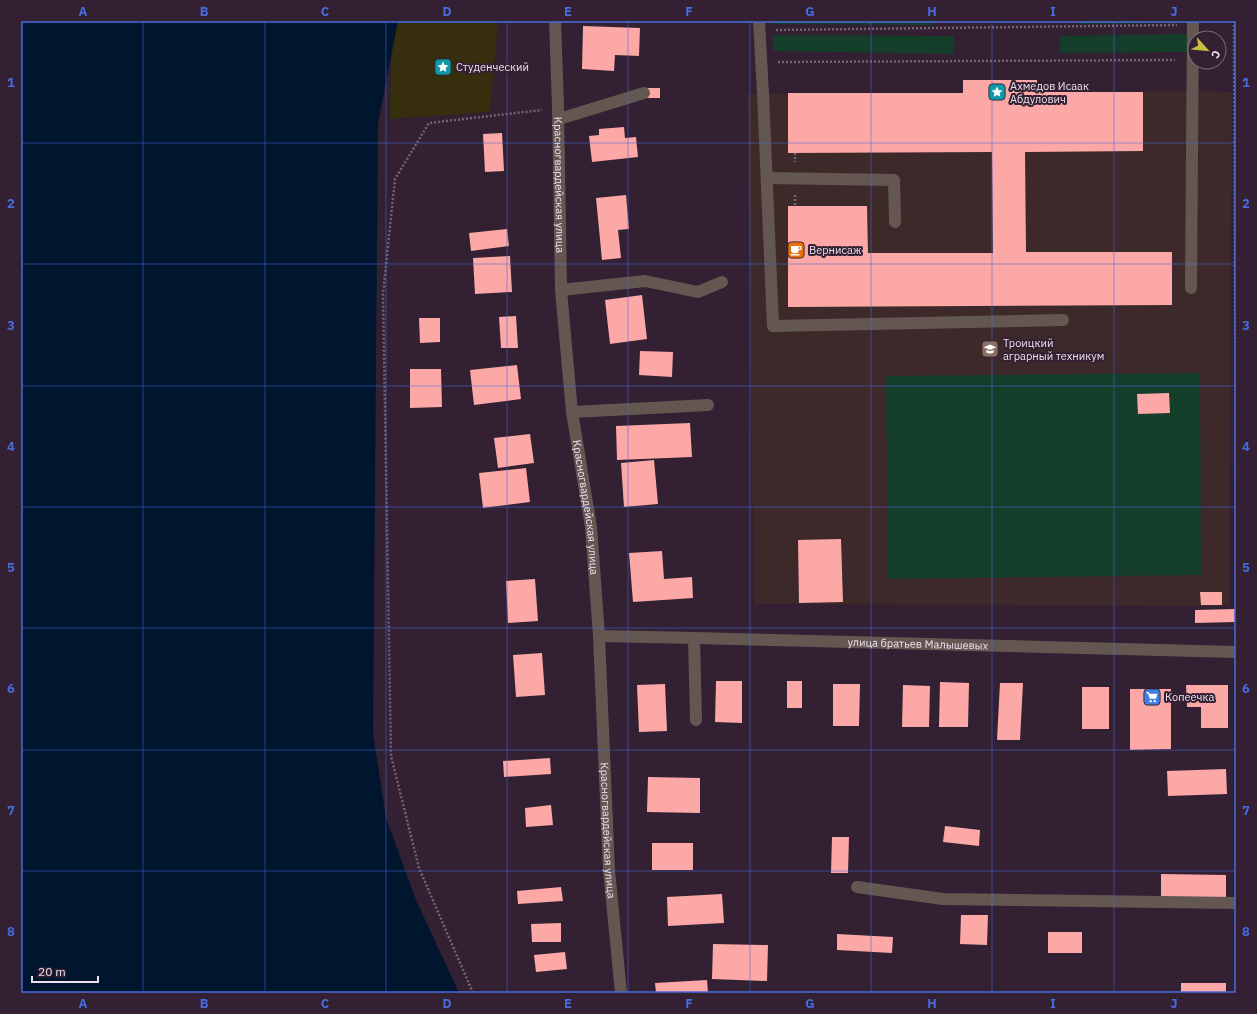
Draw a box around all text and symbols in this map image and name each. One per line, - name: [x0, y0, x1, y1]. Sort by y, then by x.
- text: A: [79, 3, 88, 20]
- text: B: [200, 3, 209, 20]
- text: C: [321, 3, 330, 20]
- text: D: [442, 3, 452, 20]
- text: E: [564, 3, 572, 20]
- text: F: [685, 3, 693, 20]
- text: G: [805, 3, 815, 20]
- text: H: [927, 3, 937, 20]
- text: I: [1050, 3, 1056, 20]
- text: J: [1170, 3, 1178, 20]
- north arrow: [1187, 30, 1227, 70]
- text: С: [1208, 48, 1224, 61]
- place icon: Студенческий: [433, 57, 453, 77]
- place label: Студенческий: [456, 60, 529, 74]
- text: 1: [7, 74, 15, 91]
- text: 1: [1242, 74, 1250, 91]
- place label: Ахмедов Исаак Абдулович: [1010, 79, 1089, 106]
- place icon: Ахмедов Исаак Абдулович: [987, 82, 1007, 102]
- street label: Красногвардейская улица: [551, 117, 567, 253]
- text: 2: [7, 195, 15, 212]
- text: 2: [1242, 195, 1250, 212]
- cafe icon: Вернисаж: [786, 240, 806, 260]
- place label: Вернисаж: [809, 243, 862, 257]
- text: 3: [7, 317, 15, 334]
- text: 3: [1242, 317, 1250, 334]
- place label: Троицкий аграрный техникум: [1003, 336, 1104, 363]
- school or university icon: Троицкий аграрный техникум: [980, 339, 1000, 359]
- text: 4: [7, 438, 15, 455]
- text: 4: [1242, 438, 1250, 455]
- street label: Красногвардейская улица: [570, 439, 602, 576]
- text: 5: [7, 559, 15, 576]
- text: 5: [1242, 559, 1250, 576]
- street label: улица братьев Малышевых: [847, 635, 989, 653]
- text: 6: [7, 680, 15, 697]
- text: 6: [1242, 680, 1250, 697]
- supermarket icon: Копеечка: [1142, 687, 1162, 707]
- place label: Копеечка: [1165, 690, 1214, 704]
- street label: Красногвардейская улица: [597, 762, 619, 899]
- text: 7: [7, 802, 15, 819]
- text: 7: [1242, 802, 1250, 819]
- text: 8: [7, 923, 15, 940]
- text: 8: [1242, 923, 1250, 940]
- scale bar: [32, 958, 98, 984]
- text: 20 m: [38, 964, 66, 979]
- text: A: [79, 995, 88, 1012]
- text: B: [200, 995, 209, 1012]
- text: C: [321, 995, 330, 1012]
- text: D: [442, 995, 452, 1012]
- text: E: [564, 995, 572, 1012]
- text: F: [685, 995, 693, 1012]
- text: G: [805, 995, 815, 1012]
- text: H: [927, 995, 937, 1012]
- text: I: [1050, 995, 1056, 1012]
- text: J: [1170, 995, 1178, 1012]

